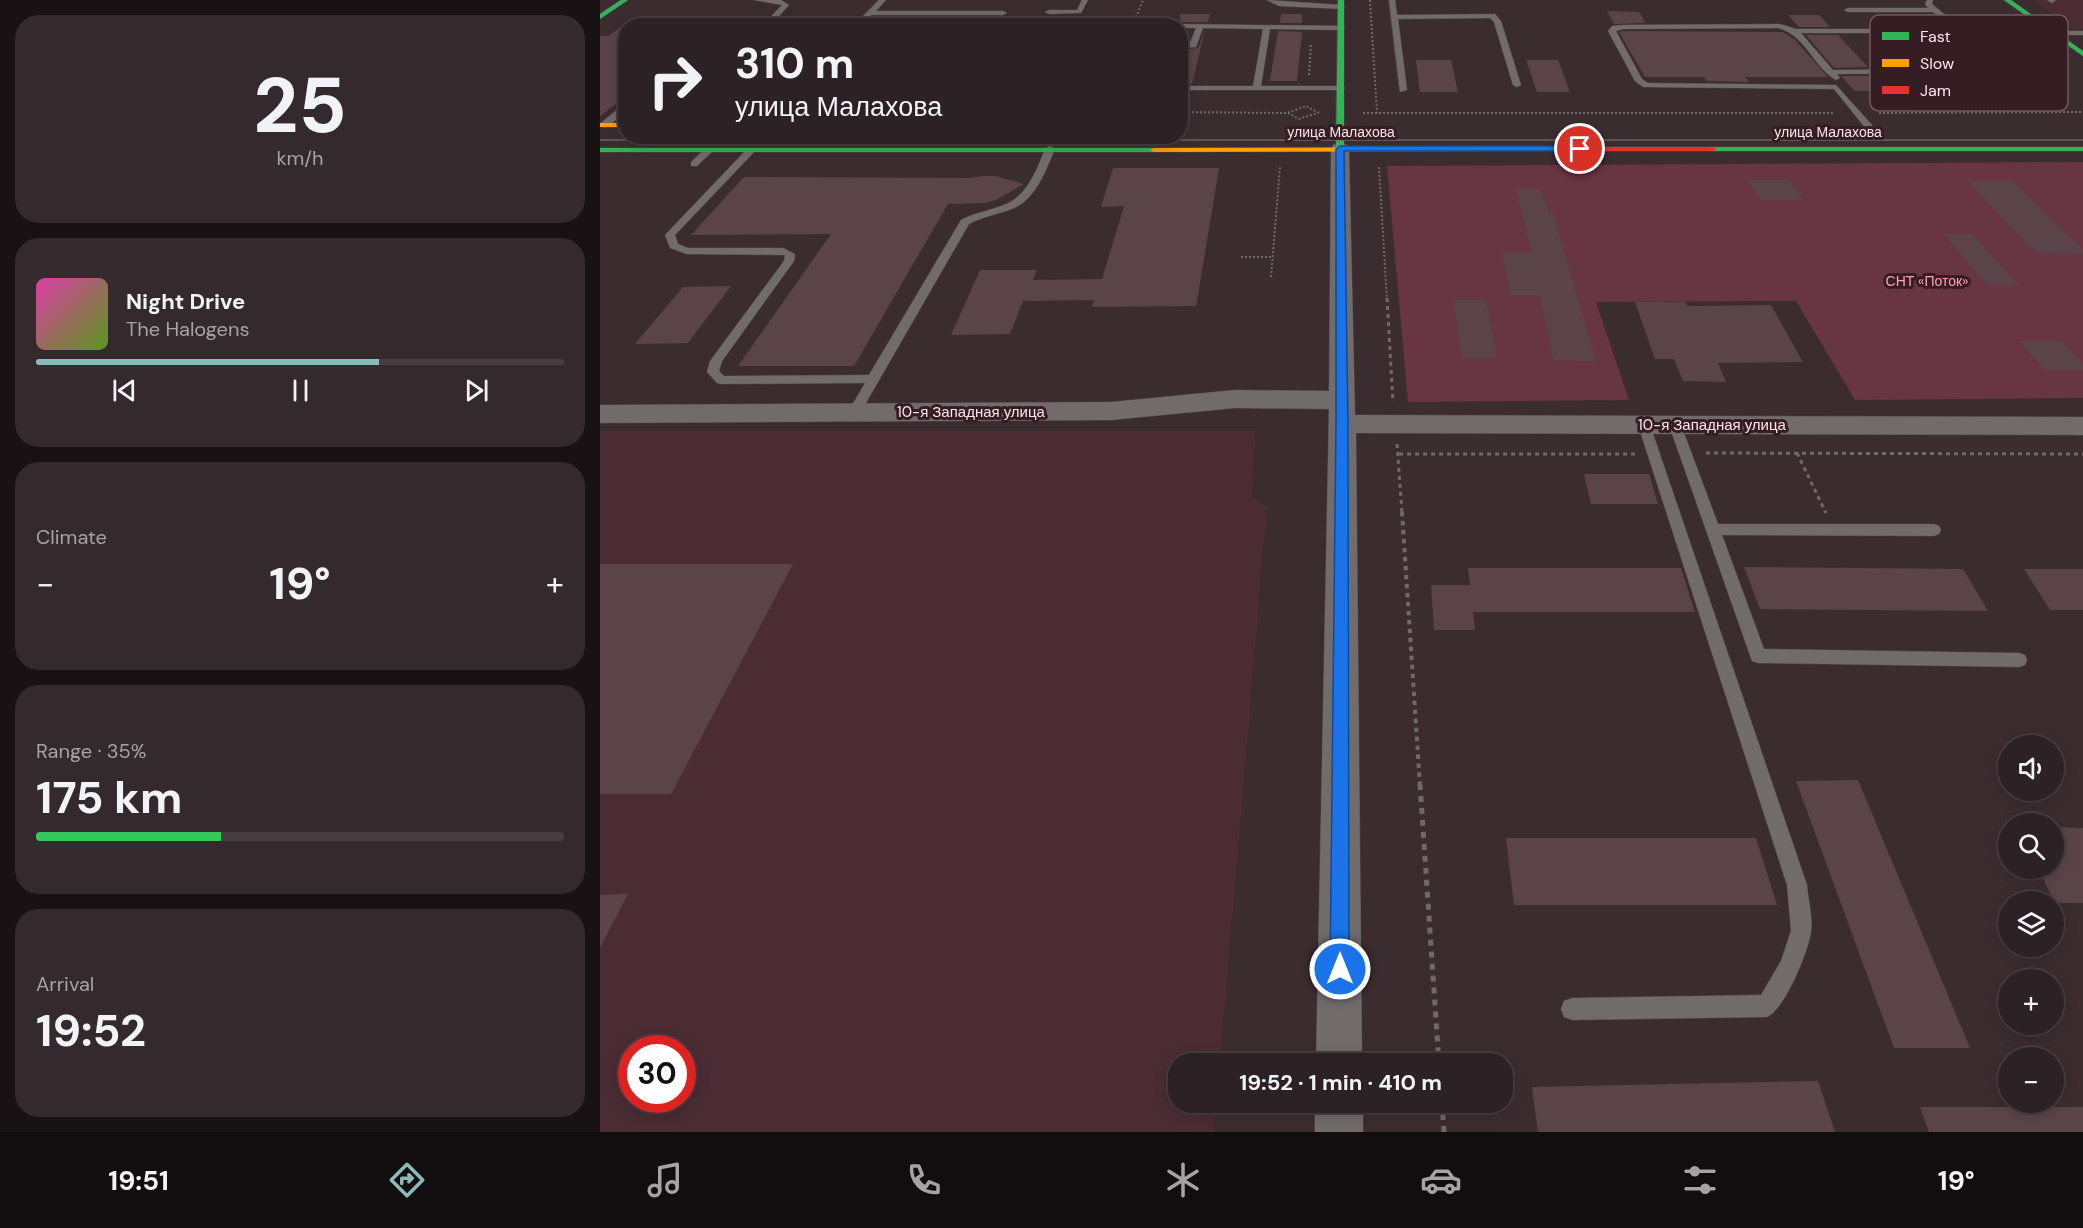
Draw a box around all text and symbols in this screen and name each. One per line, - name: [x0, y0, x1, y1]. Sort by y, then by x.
- legend: [1870, 15, 2068, 111]
- text: Fast: [1920, 26, 1951, 47]
- text: 310 m: [735, 36, 854, 91]
- icon: right: [636, 42, 714, 120]
- text: Slow: [1920, 53, 1954, 74]
- text: 25: [253, 55, 347, 156]
- text: Jam: [1920, 80, 1951, 101]
- text: улица Малахова: [735, 89, 942, 124]
- street label: улица Малахова: [1287, 123, 1395, 141]
- pin: [1554, 123, 1605, 174]
- street label: улица Малахова: [1774, 123, 1882, 141]
- icon: arrive: [1563, 132, 1596, 165]
- text: km/h: [276, 145, 324, 171]
- park label: СНТ «Поток»: [1886, 272, 1968, 290]
- text: Night Drive: [126, 287, 245, 316]
- text: The Halogens: [126, 316, 249, 342]
- icon: previous: [108, 374, 141, 407]
- icon: pause: [284, 374, 317, 407]
- icon: next: [460, 374, 493, 407]
- street label: 10-я Западная улица: [897, 402, 1046, 422]
- street label: 10-я Западная улица: [1638, 415, 1787, 435]
- text: Climate: [36, 524, 107, 550]
- text: 19°: [269, 554, 331, 613]
- text: −: [36, 562, 54, 605]
- text: +: [546, 562, 564, 605]
- map controls: [1998, 735, 2064, 1113]
- button: sound: [1998, 735, 2064, 801]
- text: Range · 35%: [36, 738, 146, 764]
- text: 175 km: [36, 768, 182, 827]
- button: search: [1998, 813, 2064, 879]
- button: layers: [1998, 891, 2064, 957]
- position arrow: [1308, 937, 1372, 1001]
- button: +: [1998, 969, 2064, 1035]
- text: Arrival: [36, 971, 94, 997]
- text: 19:52: [36, 1001, 146, 1060]
- speed limit sign: 30: [618, 1035, 696, 1113]
- button: −: [1998, 1047, 2064, 1113]
- text: 19:52 · 1 min · 410 m: [1239, 1068, 1442, 1097]
- icon: directions: [386, 1159, 428, 1201]
- icon: music: [644, 1159, 686, 1201]
- icon: phone: [903, 1159, 945, 1201]
- icon: climate: [1162, 1159, 1204, 1201]
- icon: car: [1420, 1159, 1462, 1201]
- icon: filters: [1679, 1159, 1721, 1201]
- text: 19:51: [108, 1163, 169, 1198]
- text: 19°: [1938, 1163, 1975, 1198]

